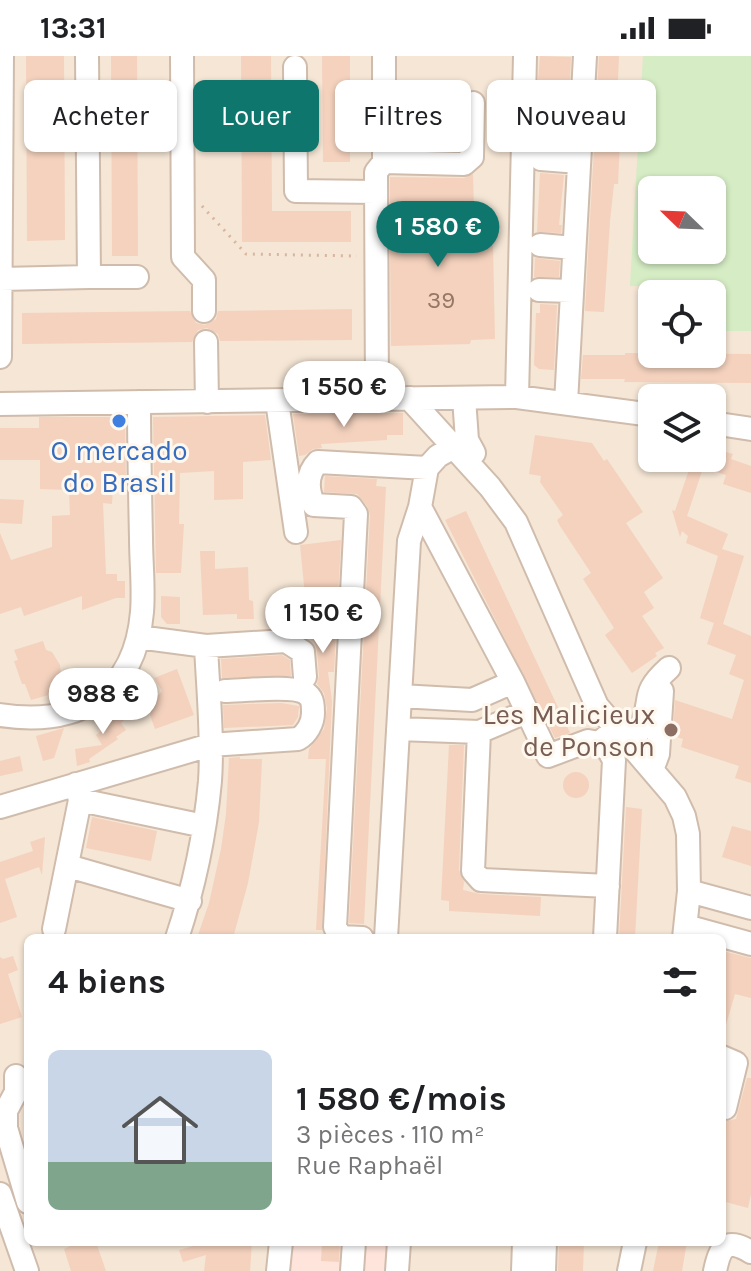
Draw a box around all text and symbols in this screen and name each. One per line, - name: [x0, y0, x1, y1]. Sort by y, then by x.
- text: 13:31: [40, 10, 107, 46]
- chip: Acheter: [24, 80, 177, 152]
- chip: Louer: [193, 80, 319, 152]
- chip: Filtres: [335, 80, 471, 152]
- chip: Nouveau: [487, 80, 656, 152]
- north arrow: [638, 176, 726, 264]
- map controls: [638, 176, 726, 472]
- pin: 1 580 €: [364, 201, 512, 269]
- text: 1 580 €: [394, 211, 482, 242]
- button: locate: [638, 280, 726, 368]
- house number: 39: [427, 286, 455, 314]
- pin: 1 550 €: [270, 361, 418, 429]
- text: 1 550 €: [301, 371, 387, 402]
- button: layers: [638, 384, 726, 472]
- marker: O mercado do Brasil: [110, 412, 128, 430]
- place label: O mercado do Brasil: [50, 434, 188, 499]
- pin: 1 150 €: [249, 587, 397, 655]
- text: 1 150 €: [283, 597, 363, 628]
- pin: 988 €: [47, 668, 159, 736]
- text: 988 €: [67, 678, 139, 709]
- place label: Les Malicieux de Ponson: [482, 698, 655, 763]
- marker: Les Malicieux de Ponson: [662, 721, 680, 739]
- icon: filters: [658, 960, 702, 1004]
- text: 4 biens: [48, 962, 166, 1002]
- text: 1 580 €/mois: [296, 1079, 507, 1119]
- icon: home: [112, 1082, 208, 1178]
- text: 3 pièces · 110 m²: [296, 1119, 485, 1150]
- text: Rue Raphaël: [296, 1150, 443, 1181]

